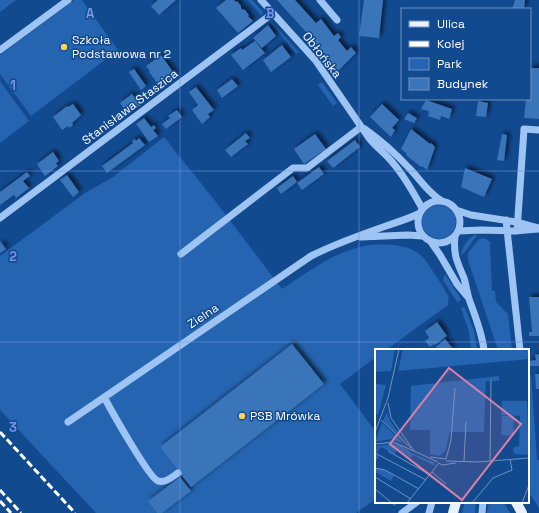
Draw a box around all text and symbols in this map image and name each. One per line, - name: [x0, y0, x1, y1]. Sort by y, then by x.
- text: A: [86, 5, 95, 22]
- text: B: [266, 5, 275, 22]
- legend: [401, 8, 531, 100]
- text: Ulica: [437, 16, 465, 32]
- street label: Obłońska: [299, 29, 345, 81]
- place label: Szkoła Podstawowa nr 2: [72, 32, 171, 62]
- text: Kolej: [437, 36, 465, 52]
- marker: Szkoła Podstawowa nr 2: [59, 42, 69, 52]
- text: Park: [437, 56, 462, 72]
- street label: Stanisława Staszica: [79, 66, 181, 148]
- text: Budynek: [437, 76, 489, 92]
- text: 1: [10, 77, 16, 94]
- text: 2: [9, 248, 17, 265]
- street label: Zielna: [184, 300, 222, 332]
- inset map: [375, 349, 529, 503]
- place label: PSB Mrówka: [250, 408, 320, 424]
- marker: PSB Mrówka: [237, 411, 247, 421]
- text: 3: [9, 419, 17, 436]

